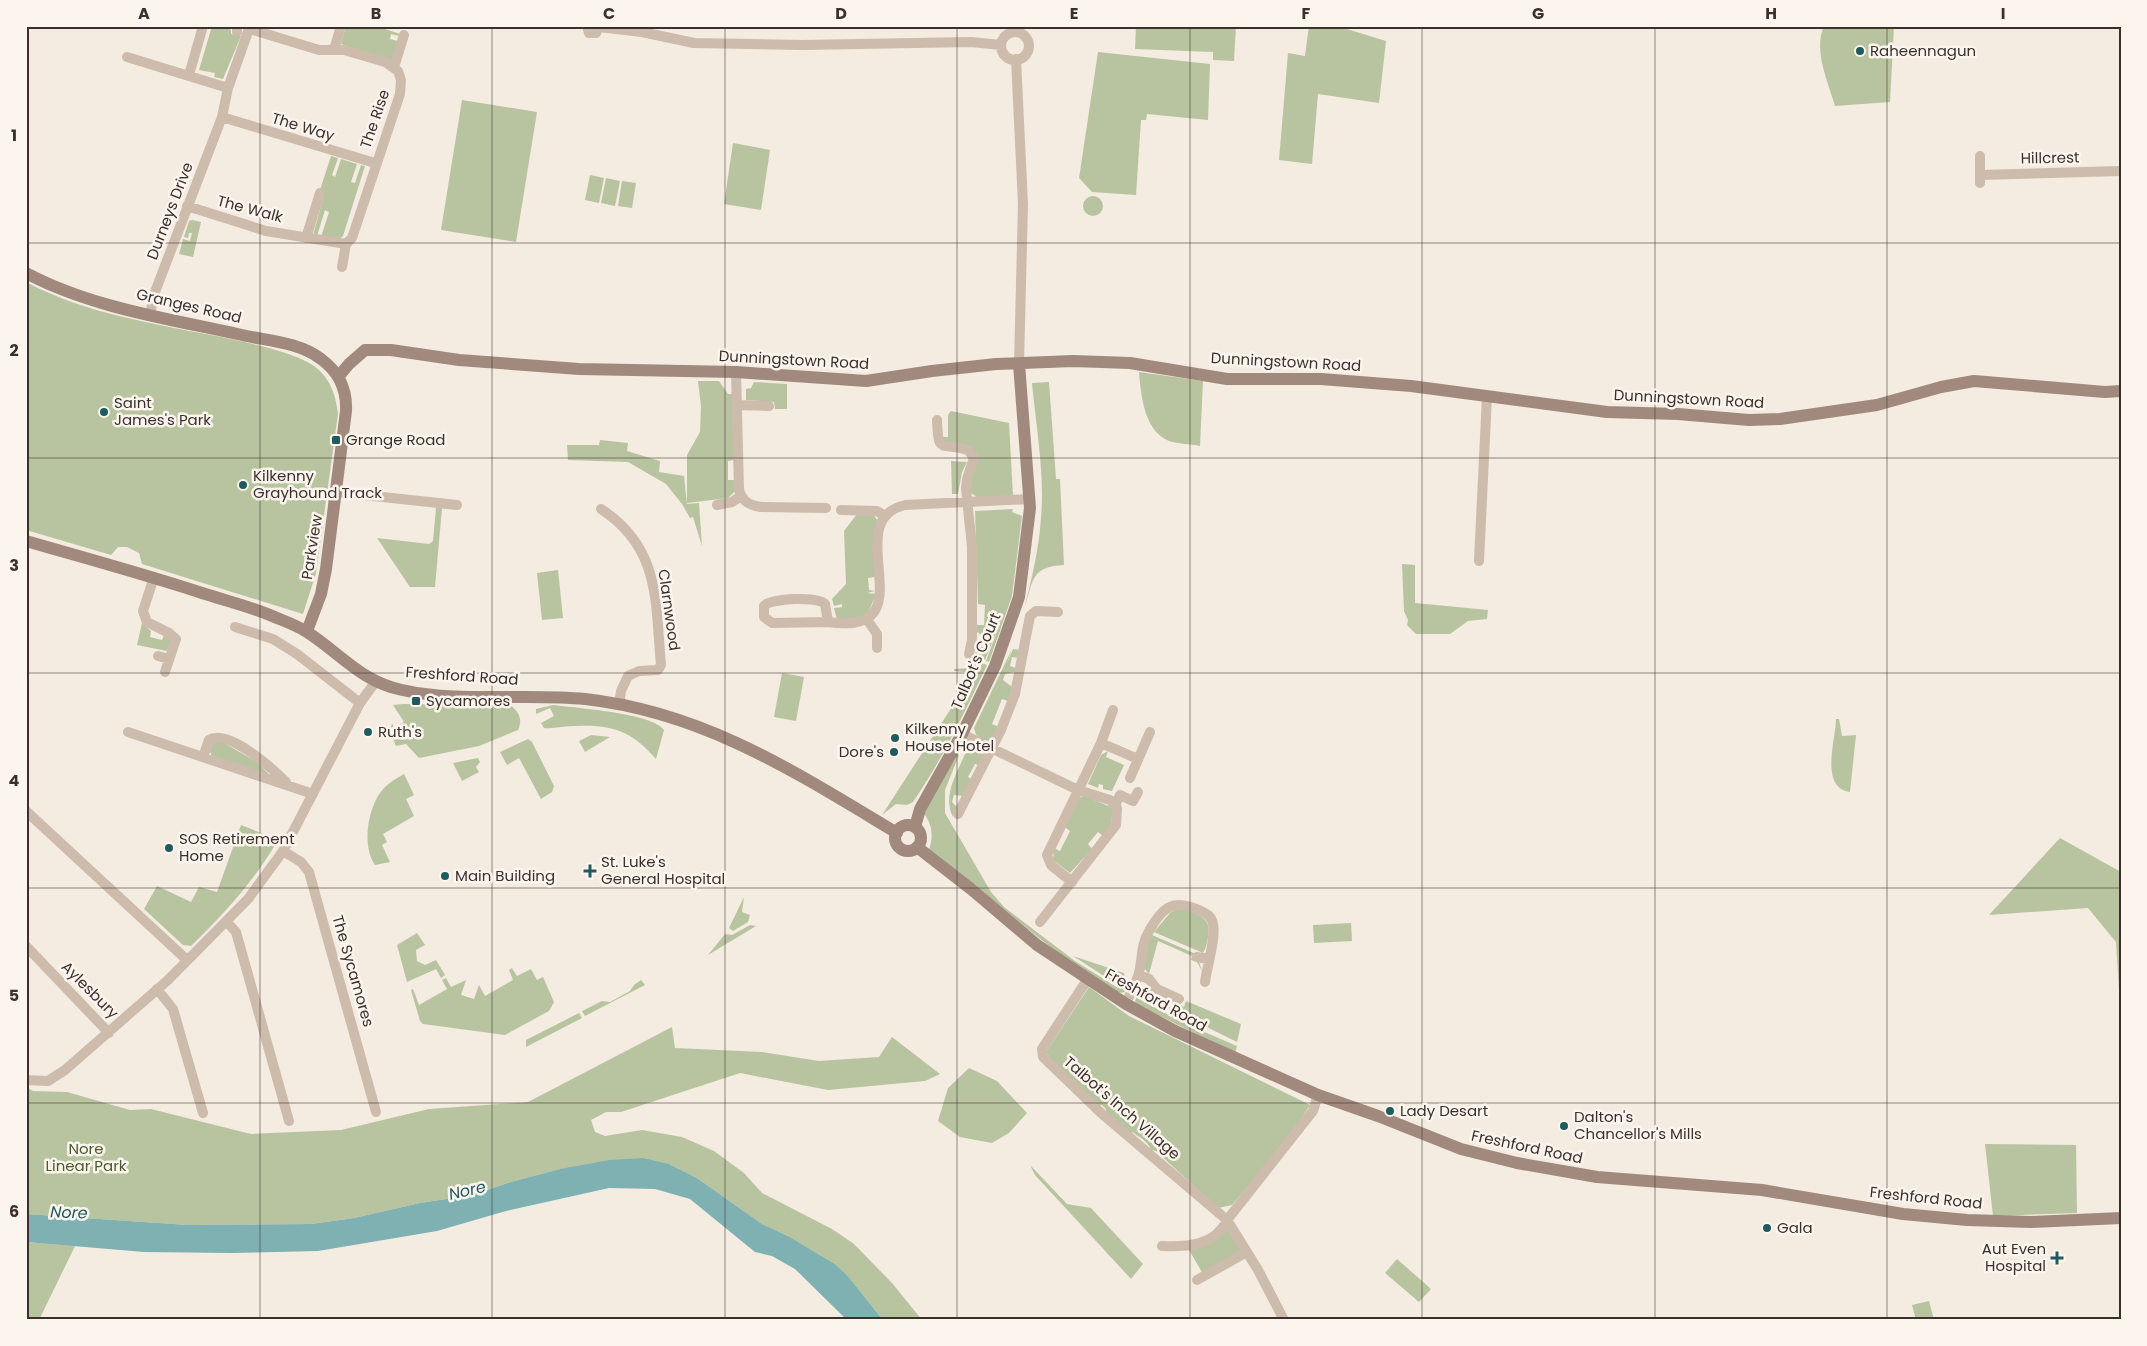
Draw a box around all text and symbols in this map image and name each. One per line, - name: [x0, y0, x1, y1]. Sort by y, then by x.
- text: A: [138, 2, 150, 25]
- text: B: [371, 2, 381, 25]
- text: C: [603, 2, 615, 25]
- text: D: [835, 2, 847, 25]
- text: E: [1070, 2, 1078, 25]
- text: F: [1302, 2, 1311, 25]
- text: G: [1532, 2, 1544, 25]
- text: H: [1765, 2, 1777, 25]
- text: I: [2001, 2, 2005, 25]
- place label: Raheennagun: [1870, 40, 1976, 61]
- marker: Raheennagun: [1854, 45, 1866, 57]
- street label: The Rise: [355, 87, 394, 151]
- street label: The Way: [269, 107, 337, 146]
- text: 1: [11, 124, 17, 147]
- street label: Hillcrest: [2020, 146, 2080, 169]
- street label: Durneys Drive: [141, 159, 198, 262]
- street label: The Walk: [215, 190, 286, 227]
- street label: Granges Road: [134, 283, 244, 328]
- text: 2: [9, 339, 19, 362]
- street label: Dunningstown Road: [718, 345, 870, 374]
- street label: Dunningstown Road: [1210, 347, 1362, 376]
- street label: Dunningstown Road: [1613, 384, 1765, 413]
- place label: Saint James's Park: [114, 392, 211, 430]
- marker: Saint James's Park: [98, 406, 110, 418]
- place label: Grange Road: [346, 429, 445, 450]
- marker: Grange Road: [330, 434, 342, 446]
- place label: Kilkenny Grayhound Track: [253, 465, 382, 503]
- marker: Kilkenny Grayhound Track: [237, 479, 249, 491]
- street label: Parkview: [296, 512, 327, 581]
- text: 3: [9, 554, 19, 577]
- street label: Clarnwood: [653, 568, 686, 652]
- street label: Talbot's Court: [946, 609, 1005, 712]
- street label: Freshford Road: [405, 661, 519, 690]
- place label: Sycamores: [426, 690, 510, 711]
- marker: Sycamores: [410, 695, 422, 707]
- place label: Kilkenny House Hotel: [905, 718, 994, 756]
- place label: Ruth's: [378, 721, 422, 742]
- marker: Ruth's: [362, 726, 374, 738]
- marker: Kilkenny House Hotel: [889, 732, 901, 744]
- place label: Dore's: [839, 741, 884, 762]
- marker: Dore's: [888, 746, 900, 758]
- text: 4: [9, 769, 20, 792]
- place label: SOS Retirement Home: [179, 828, 295, 866]
- marker: SOS Retirement Home: [163, 842, 175, 854]
- place label: St. Luke's General Hospital: [601, 851, 725, 889]
- marker: St. Luke's General Hospital: [583, 864, 597, 878]
- place label: Main Building: [455, 865, 555, 886]
- marker: Main Building: [439, 870, 451, 882]
- street label: The Sycamores: [327, 913, 380, 1029]
- street label: Aylesbury: [57, 956, 124, 1023]
- street label: Freshford Road: [1102, 963, 1211, 1036]
- text: 5: [9, 984, 19, 1007]
- street label: Talbot's Inch Village: [1060, 1051, 1185, 1164]
- place label: Lady Desart: [1400, 1100, 1488, 1121]
- marker: Lady Desart: [1384, 1105, 1396, 1117]
- place label: Dalton's Chancellor's Mills: [1574, 1106, 1702, 1144]
- marker: Dalton's Chancellor's Mills: [1558, 1120, 1570, 1132]
- street label: Freshford Road: [1470, 1124, 1585, 1169]
- park label: Nore Linear Park: [46, 1138, 127, 1176]
- water label: Nore: [446, 1175, 488, 1206]
- street label: Freshford Road: [1869, 1181, 1983, 1214]
- text: 6: [9, 1200, 19, 1223]
- water label: Nore: [50, 1200, 88, 1225]
- place label: Gala: [1777, 1217, 1813, 1238]
- marker: Gala: [1761, 1222, 1773, 1234]
- place label: Aut Even Hospital: [1982, 1238, 2046, 1276]
- marker: Aut Even Hospital: [2050, 1251, 2064, 1265]

